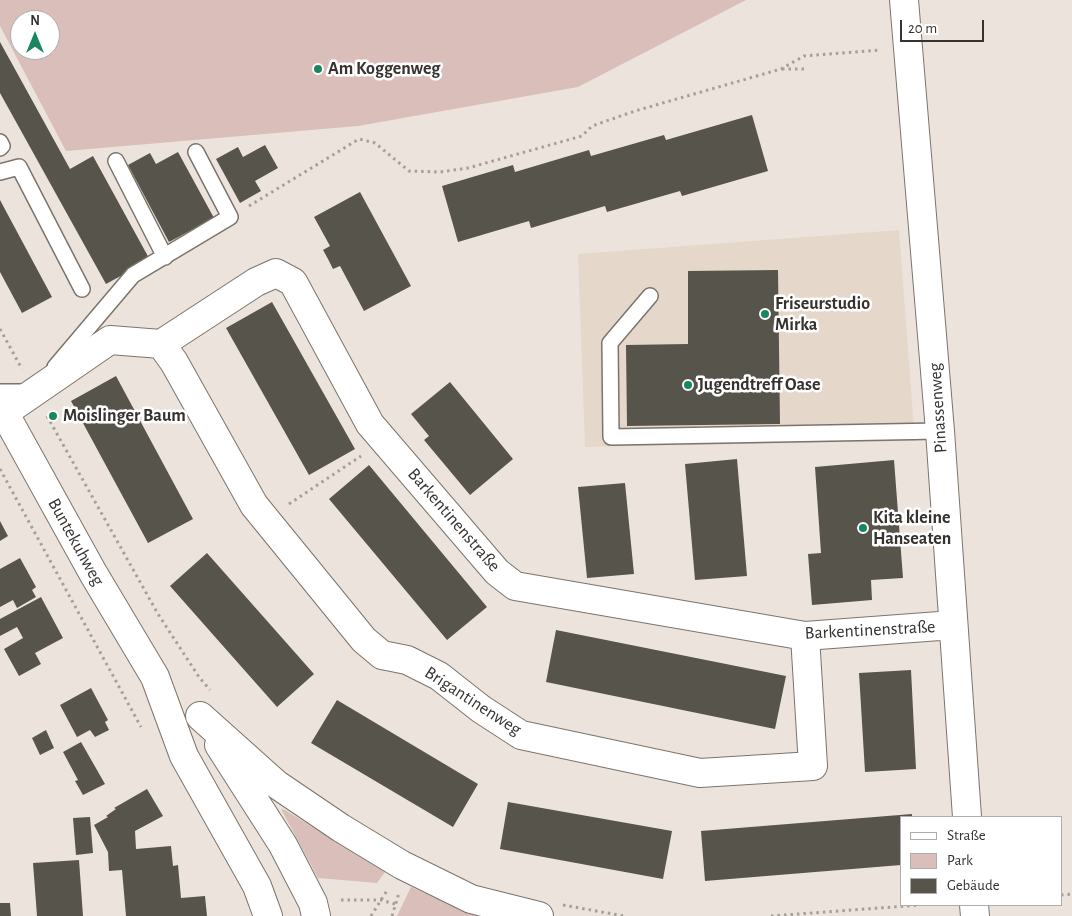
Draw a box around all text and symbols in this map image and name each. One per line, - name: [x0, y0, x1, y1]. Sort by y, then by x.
- north arrow: [10, 10, 60, 60]
- scale bar: [902, 10, 986, 42]
- text: N: [30, 14, 40, 28]
- text: 20 m: [908, 21, 937, 36]
- place label: Am Koggenweg: [328, 58, 440, 80]
- marker: Am Koggenweg: [312, 63, 324, 75]
- place label: Friseurstudio Mirka: [775, 293, 870, 336]
- marker: Friseurstudio Mirka: [759, 308, 771, 320]
- street label: Pinassenweg: [924, 362, 952, 454]
- place label: Jugendtreff Oase: [698, 374, 821, 396]
- marker: Jugendtreff Oase: [682, 379, 694, 391]
- place label: Moislinger Baum: [63, 405, 186, 427]
- marker: Moislinger Baum: [47, 410, 59, 422]
- street label: Barkentinenstraße: [403, 464, 505, 576]
- street label: Buntekuhweg: [43, 494, 109, 590]
- place label: Kita kleine Hanseaten: [873, 507, 951, 550]
- marker: Kita kleine Hanseaten: [857, 522, 869, 534]
- street label: Barkentinenstraße: [804, 616, 936, 644]
- street label: Brigantinenweg: [421, 662, 525, 740]
- legend: [900, 816, 1062, 906]
- text: Straße: [947, 828, 986, 843]
- text: Park: [947, 853, 973, 868]
- text: Gebäude: [947, 878, 1000, 893]

